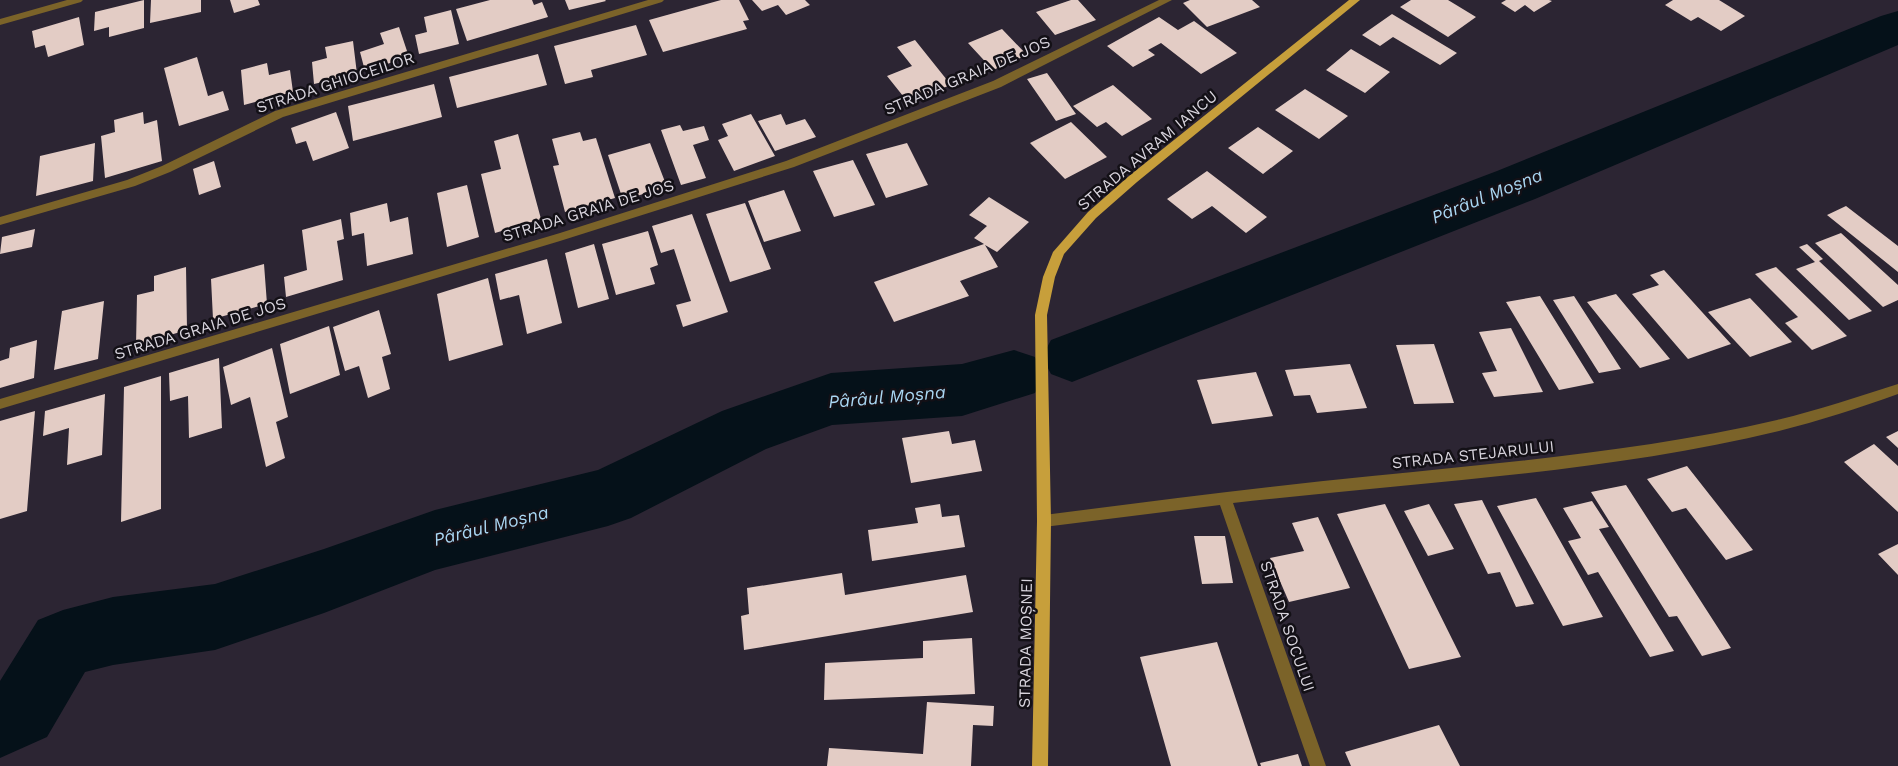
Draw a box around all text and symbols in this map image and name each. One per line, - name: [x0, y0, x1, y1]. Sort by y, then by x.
- street label: STRADA GRAIA DE JOS: [881, 32, 1053, 119]
- street label: STRADA GHIOCEILOR: [254, 48, 417, 117]
- street label: STRADA AVRAM IANCU: [1074, 86, 1221, 214]
- water label: Pârâul Moșna: [1428, 164, 1545, 227]
- street label: STRADA GRAIA DE JOS: [500, 175, 676, 246]
- street label: STRADA GRAIA DE JOS: [112, 293, 288, 364]
- water label: Pârâul Moșna: [827, 381, 947, 412]
- street label: STRADA STEJARULUI: [1391, 437, 1555, 472]
- water label: Pârâul Moșna: [431, 501, 551, 550]
- street label: STRADA SOCULUI: [1256, 558, 1319, 694]
- street label: STRADA MOȘNEI: [1015, 578, 1036, 708]

